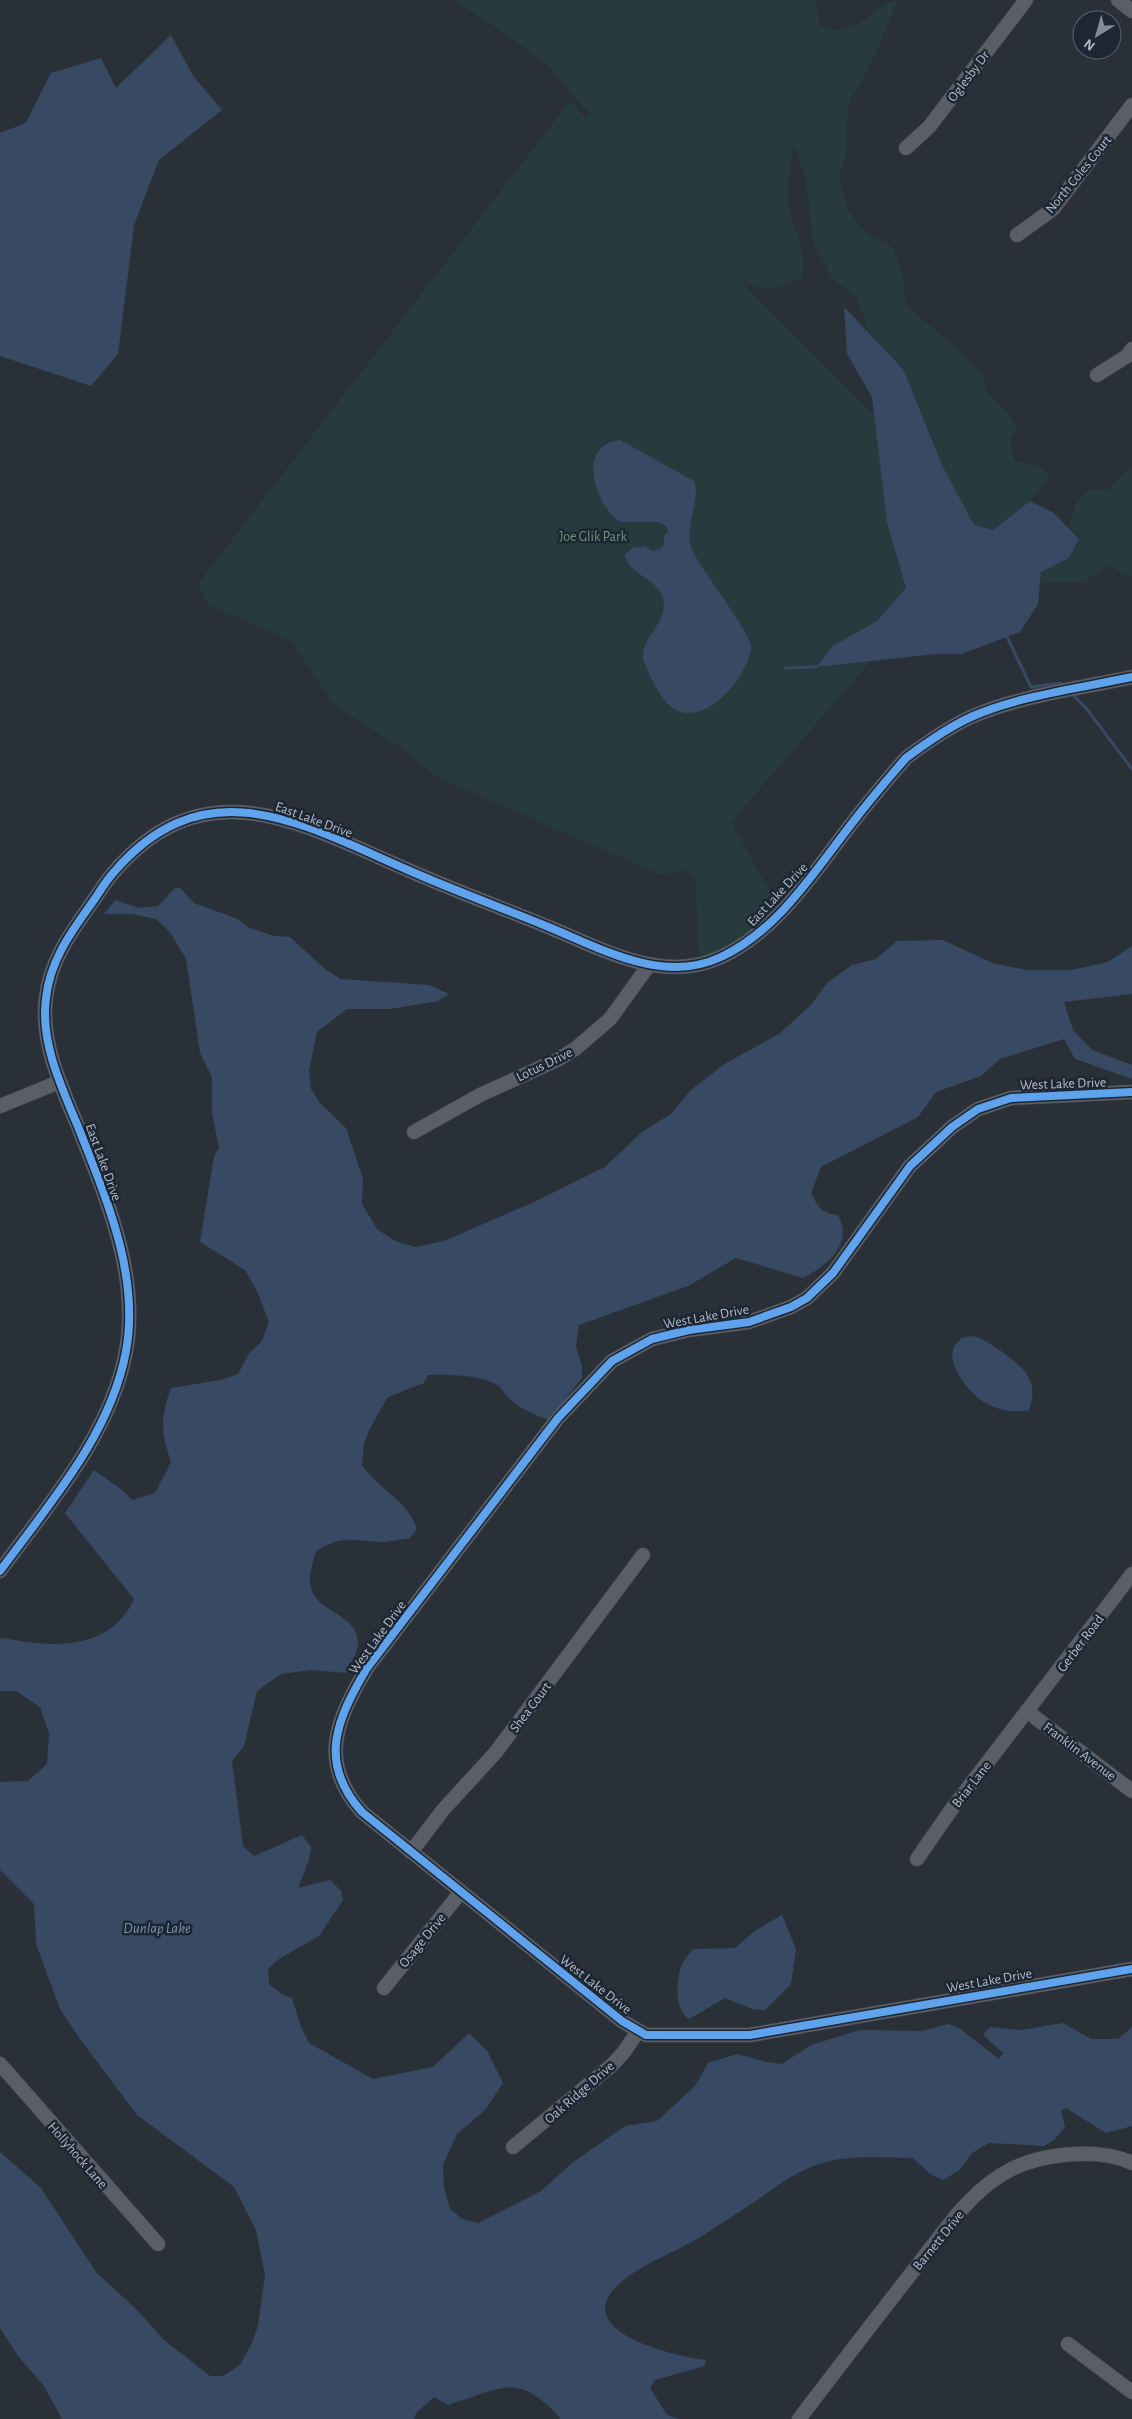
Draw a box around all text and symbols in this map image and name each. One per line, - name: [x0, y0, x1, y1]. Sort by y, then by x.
- north arrow: [1072, 10, 1122, 60]
- text: N: [1082, 36, 1098, 53]
- street label: Oglesby Dr: [945, 48, 993, 105]
- street label: North Coles Court: [1043, 133, 1115, 216]
- park label: Joe Glik Park: [559, 530, 627, 544]
- street label: East Lake Drive: [273, 799, 354, 840]
- street label: East Lake Drive: [745, 860, 811, 929]
- street label: Lotus Drive: [514, 1045, 575, 1084]
- street label: West Lake Drive: [1019, 1075, 1107, 1093]
- street label: East Lake Drive: [83, 1122, 124, 1203]
- street label: West Lake Drive: [662, 1303, 750, 1331]
- street label: West Lake Drive: [347, 1598, 409, 1677]
- street label: Gerber Road: [1055, 1612, 1107, 1675]
- street label: Shea Court: [508, 1679, 554, 1735]
- street label: Franklin Avenue: [1040, 1720, 1118, 1784]
- street label: Briar Lane: [950, 1759, 994, 1810]
- street label: Osage Drive: [397, 1911, 449, 1970]
- water label: Dunlap Lake: [123, 1921, 191, 1936]
- street label: West Lake Drive: [557, 1953, 634, 2017]
- street label: West Lake Drive: [945, 1967, 1033, 1995]
- street label: Oak Ridge Drive: [542, 2059, 617, 2127]
- street label: Hollyhock Lane: [45, 2120, 110, 2192]
- street label: Barnett Drive: [911, 2208, 967, 2273]

